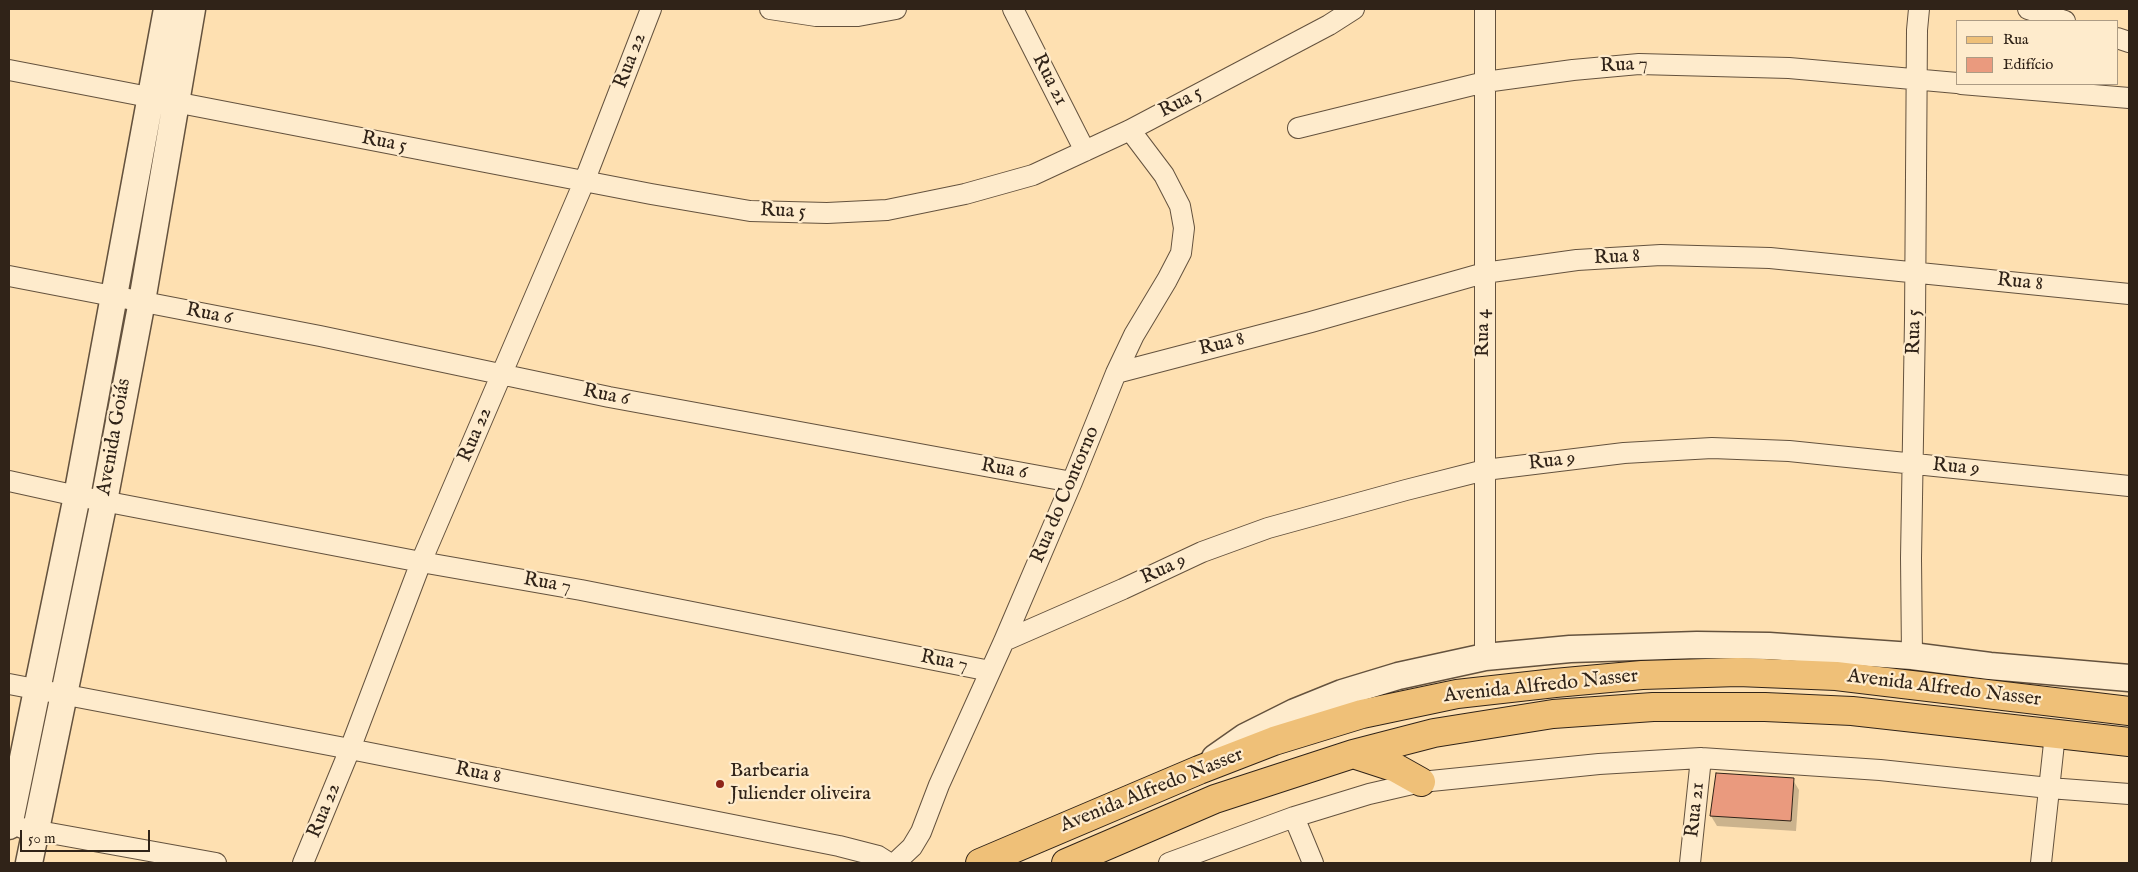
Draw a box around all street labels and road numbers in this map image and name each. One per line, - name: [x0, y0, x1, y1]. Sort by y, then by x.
- street label: Rua 22: [610, 30, 652, 92]
- street label: Rua 21: [1026, 50, 1072, 110]
- street label: Rua 7: [1599, 53, 1649, 79]
- street label: Rua 5: [1155, 82, 1207, 124]
- street label: Rua 5: [359, 127, 409, 159]
- street label: Rua 5: [760, 199, 806, 225]
- street label: Rua 8: [1593, 245, 1641, 271]
- street label: Rua 8: [1996, 269, 2044, 297]
- street label: Rua 6: [184, 299, 234, 331]
- street label: Rua 4: [1472, 309, 1496, 357]
- street label: Rua 5: [1903, 309, 1927, 355]
- street label: Rua 8: [1197, 328, 1247, 362]
- street label: Avenida Goiás: [93, 377, 137, 497]
- street label: Rua 6: [581, 380, 631, 412]
- street label: Rua 22: [454, 404, 498, 466]
- street label: Rua do Contorno: [1026, 423, 1106, 567]
- street label: Rua 9: [1527, 447, 1577, 477]
- street label: Rua 6: [979, 454, 1029, 486]
- street label: Rua 9: [1931, 454, 1981, 482]
- street label: Rua 9: [1138, 549, 1190, 591]
- street label: Rua 7: [521, 568, 573, 600]
- street label: Rua 7: [918, 646, 970, 678]
- street label: Avenida Alfredo Nasser: [1443, 665, 1639, 709]
- street label: Avenida Alfredo Nasser: [1846, 665, 2042, 713]
- street label: Avenida Alfredo Nasser: [1057, 743, 1247, 839]
- street label: Rua 8: [453, 758, 503, 790]
- street label: Rua 22: [303, 780, 347, 842]
- street label: Rua 21: [1681, 781, 1711, 839]

